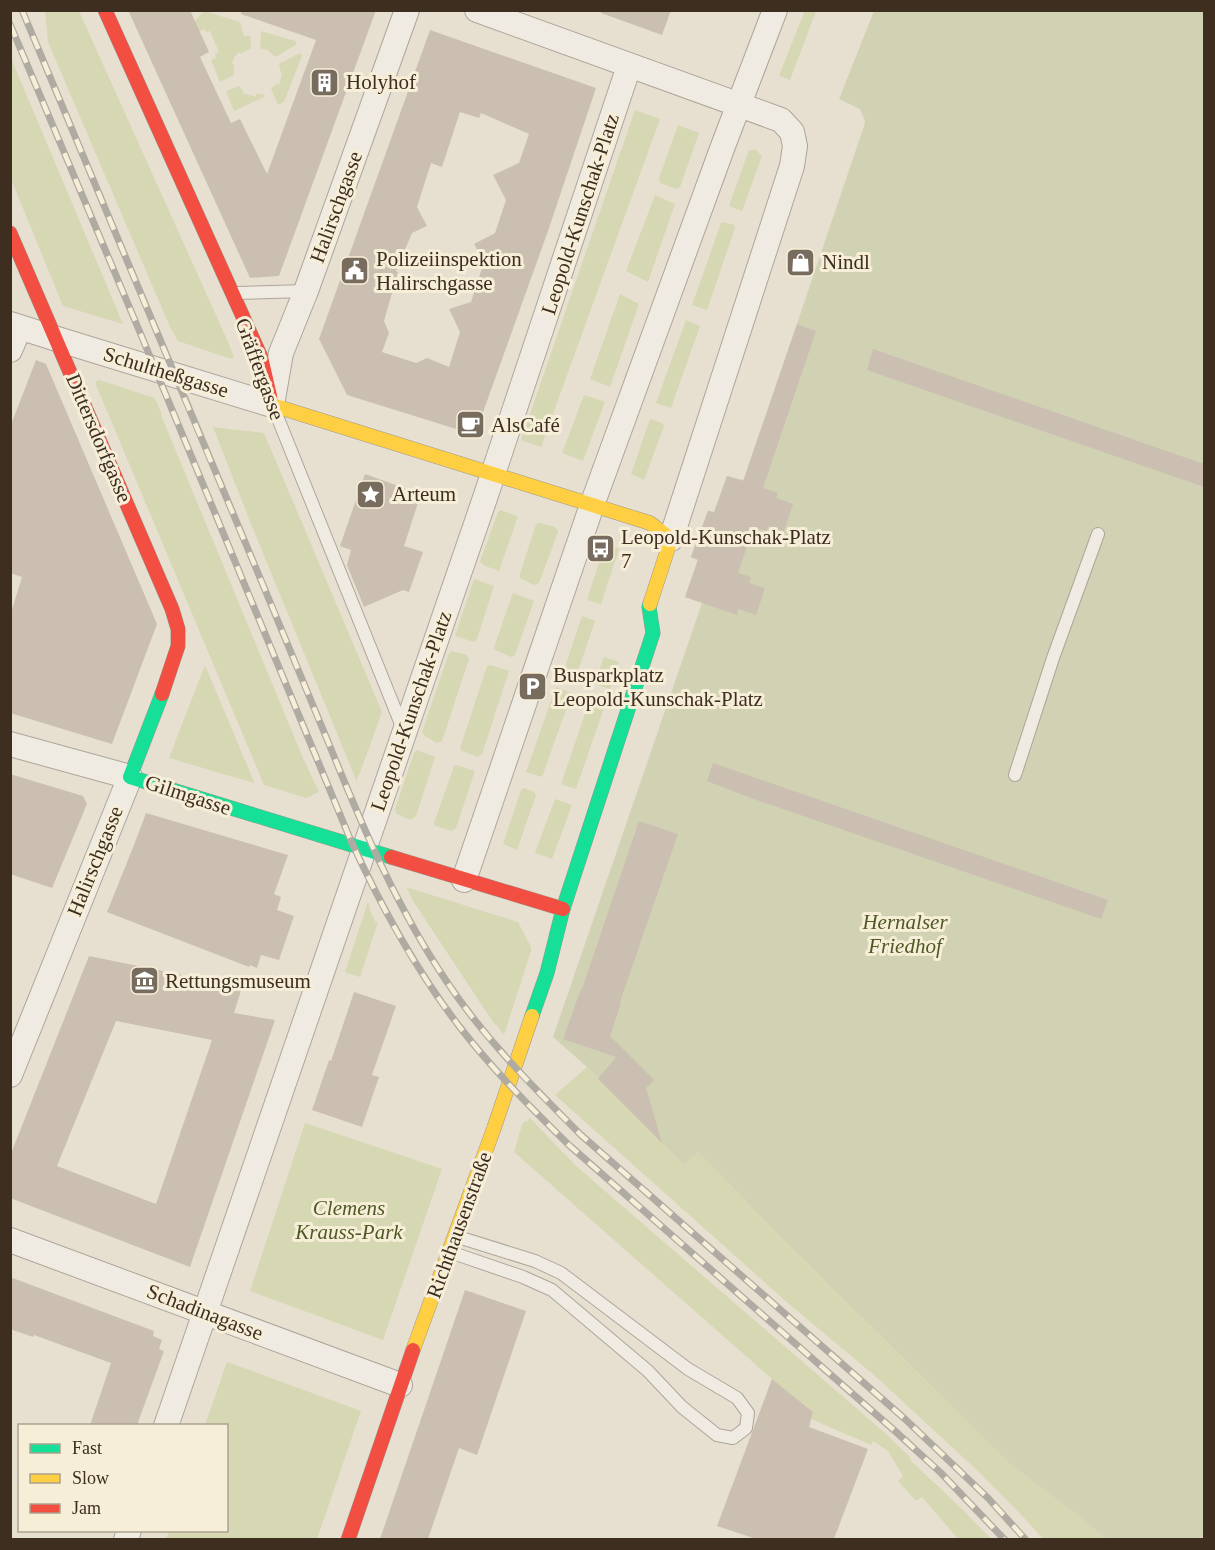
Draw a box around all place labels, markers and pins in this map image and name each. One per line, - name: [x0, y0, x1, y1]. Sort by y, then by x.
- building icon: Holyhof: [309, 66, 341, 98]
- place label: Holyhof: [346, 70, 416, 94]
- shop icon: Nindl: [785, 246, 817, 278]
- place label: Polizeiinspektion Halirschgasse: [376, 247, 522, 295]
- place label: Nindl: [822, 250, 870, 274]
- public building icon: Polizeiinspektion Halirschgasse: [339, 255, 371, 287]
- cafe icon: AlsCafé: [454, 409, 486, 441]
- place label: AlsCafé: [491, 413, 560, 437]
- place icon: Arteum: [355, 478, 387, 510]
- place label: Arteum: [392, 482, 456, 506]
- place label: Leopold-Kunschak-Platz 7: [621, 525, 831, 573]
- bus stop icon: Leopold-Kunschak-Platz 7: [584, 533, 616, 565]
- place label: Busparkplatz Leopold-Kunschak-Platz: [553, 663, 763, 711]
- parking icon: Busparkplatz Leopold-Kunschak-Platz: [516, 671, 548, 703]
- museum icon: Rettungsmuseum: [128, 965, 160, 997]
- place label: Rettungsmuseum: [165, 969, 311, 993]

